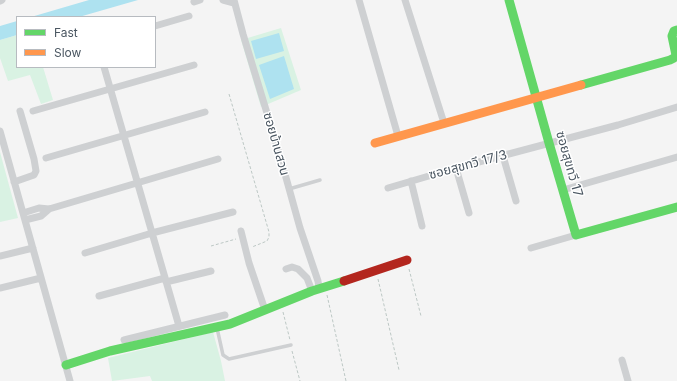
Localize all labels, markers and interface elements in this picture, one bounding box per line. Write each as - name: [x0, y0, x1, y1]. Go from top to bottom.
- legend: [16, 16, 156, 68]
- text: Fast: [54, 25, 78, 40]
- text: Slow: [54, 45, 81, 60]
- street label: ซอยบ้านสวน: [260, 110, 292, 178]
- street label: ซอยสุขทวี 17: [552, 129, 586, 199]
- street label: ซอยสุขทวี 17/3: [427, 147, 509, 183]

